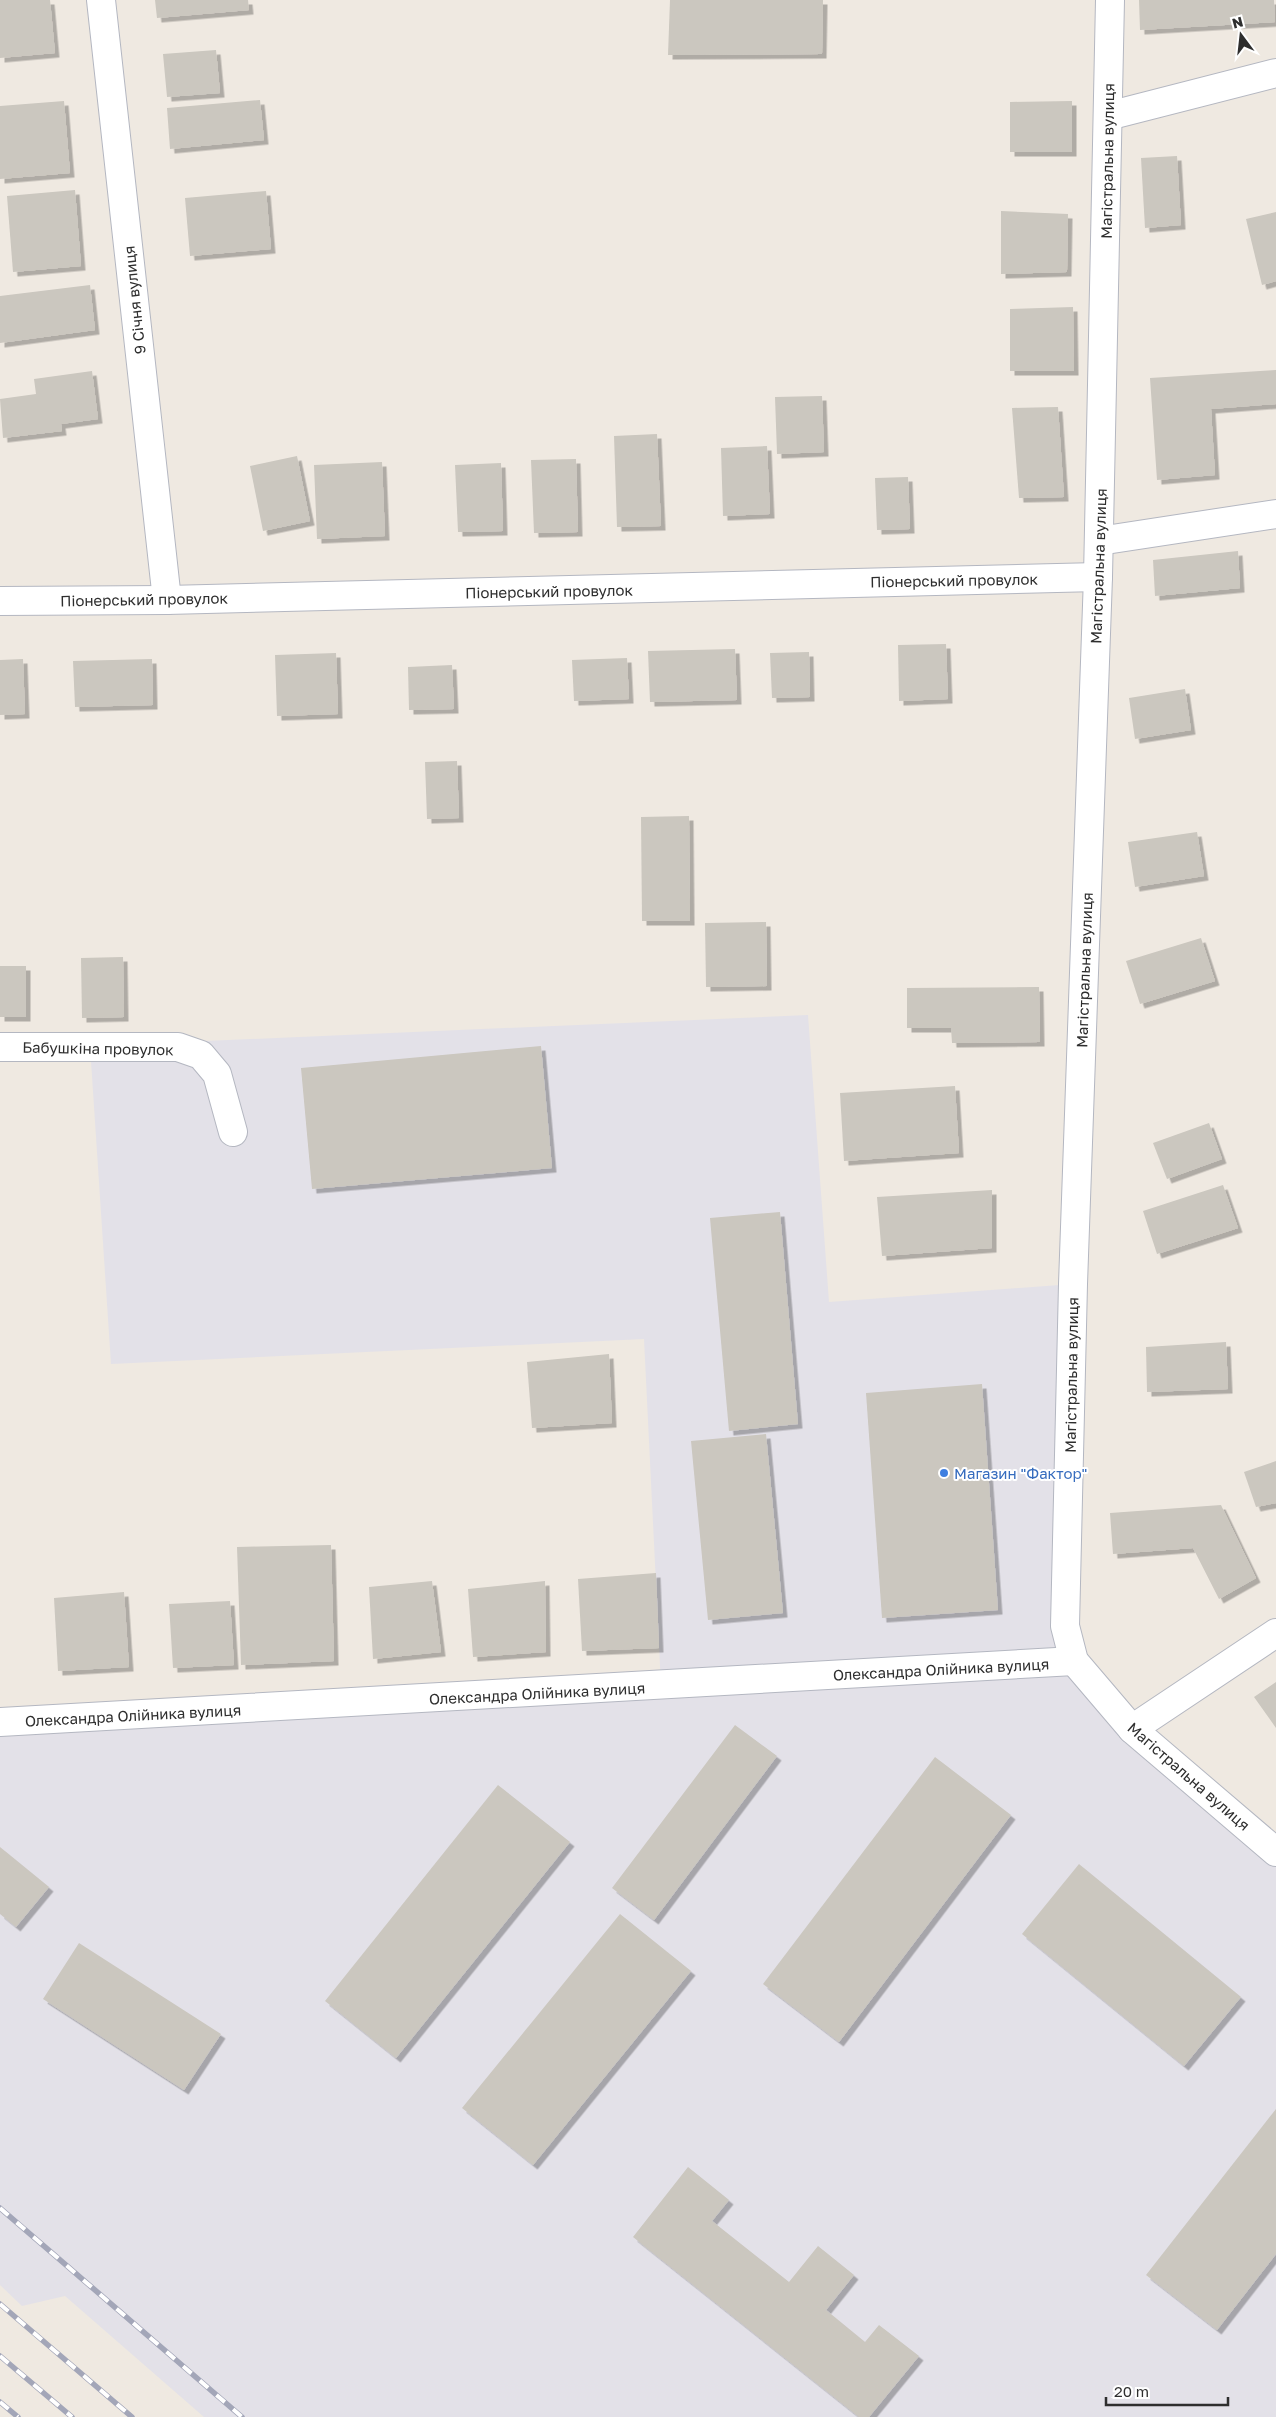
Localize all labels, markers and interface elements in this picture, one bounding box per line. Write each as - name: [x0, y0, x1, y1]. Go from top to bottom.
- north arrow: [1216, 10, 1266, 60]
- text: N: [1230, 12, 1245, 32]
- street label: Магістральна вулиця: [1097, 83, 1117, 239]
- street label: 9 Січня вулиця: [119, 245, 149, 355]
- street label: Магістральна вулиця: [1086, 488, 1110, 644]
- street label: Піонерський провулок: [870, 570, 1038, 590]
- street label: Піонерський провулок: [465, 581, 633, 601]
- street label: Піонерський провулок: [60, 589, 228, 609]
- street label: Магістральна вулиця: [1072, 892, 1096, 1048]
- street label: Бабушкіна провулок: [22, 1038, 174, 1058]
- street label: Магістральна вулиця: [1061, 1297, 1081, 1453]
- place label: Магазин "Фактор": [954, 1464, 1087, 1482]
- marker: Магазин "Фактор": [938, 1467, 950, 1479]
- street label: Олександра Олійника вулиця: [832, 1654, 1050, 1684]
- street label: Олександра Олійника вулиця: [428, 1678, 646, 1708]
- street label: Олександра Олійника вулиця: [24, 1700, 242, 1730]
- street label: Магістральна вулиця: [1124, 1718, 1254, 1834]
- scale bar: [1106, 2374, 1228, 2406]
- text: 20 m: [1114, 2382, 1149, 2400]

